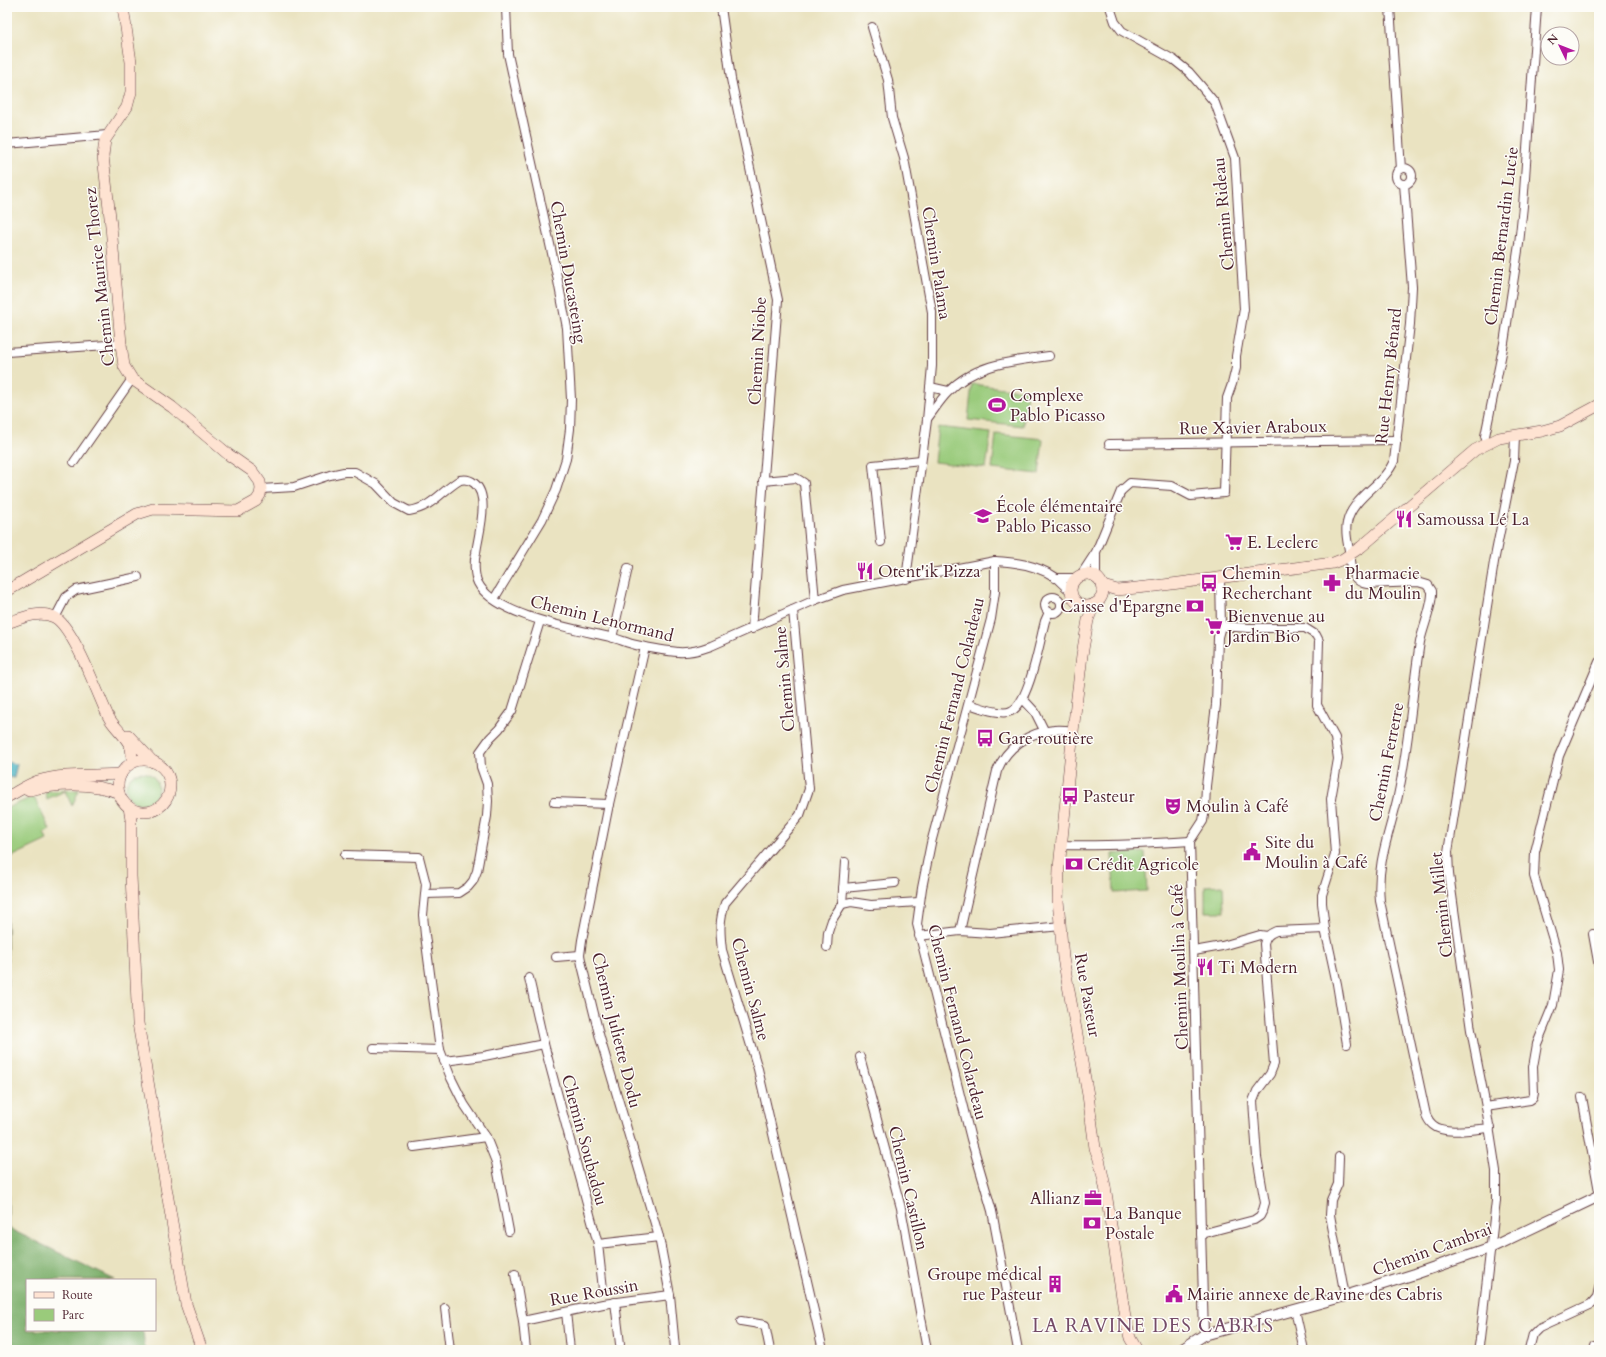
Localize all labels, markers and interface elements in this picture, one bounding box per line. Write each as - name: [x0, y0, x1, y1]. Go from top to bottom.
- north arrow: [1540, 26, 1580, 66]
- text: N: [1544, 31, 1562, 48]
- street label: Chemin Bernardin Lucie: [1479, 145, 1524, 327]
- street label: Chemin Rideau: [1207, 156, 1240, 271]
- street label: Chemin Maurice Thorez: [79, 186, 120, 367]
- street label: Chemin Ducasteing: [545, 199, 592, 346]
- street label: Chemin Palama: [916, 205, 957, 322]
- street label: Chemin Niobe: [743, 296, 772, 406]
- street label: Rue Henry Bénard: [1370, 307, 1407, 445]
- place label: Complexe Pablo Picasso: [1010, 384, 1105, 427]
- sports icon: Complexe Pablo Picasso: [987, 395, 1007, 415]
- street label: Rue Xavier Araboux: [1179, 415, 1328, 440]
- place label: École élémentaire Pablo Picasso: [996, 495, 1123, 538]
- school or university icon: École élémentaire Pablo Picasso: [973, 506, 993, 526]
- place label: Samoussa Lé La: [1417, 508, 1530, 531]
- restaurant icon: Samoussa Lé La: [1394, 509, 1414, 529]
- place label: E. Leclerc: [1247, 531, 1318, 554]
- supermarket icon: E. Leclerc: [1224, 532, 1244, 552]
- place label: Otent'ik Pizza: [878, 560, 981, 583]
- restaurant icon: Otent'ik Pizza: [855, 561, 875, 581]
- place label: Chemin Recherchant: [1222, 562, 1313, 605]
- place label: Pharmacie du Moulin: [1345, 562, 1422, 605]
- bus stop icon: Chemin Recherchant: [1199, 573, 1219, 593]
- pharmacy icon: Pharmacie du Moulin: [1322, 573, 1342, 593]
- street label: Chemin Lenormand: [528, 590, 676, 647]
- street label: Chemin Fernand Colardeau: [919, 595, 990, 795]
- place label: Caisse d'Épargne: [1060, 595, 1182, 618]
- bank icon: Caisse d'Épargne: [1185, 596, 1205, 616]
- place label: Bienvenue au Jardin Bio: [1224, 605, 1325, 648]
- supermarket icon: Bienvenue au Jardin Bio: [1204, 616, 1224, 636]
- street label: Chemin Salme: [768, 625, 801, 733]
- street label: Chemin Ferrerre: [1364, 700, 1409, 824]
- place label: Gare routière: [998, 727, 1094, 750]
- bus stop icon: Gare routière: [975, 728, 995, 748]
- place label: Pasteur: [1083, 785, 1136, 808]
- bus stop icon: Pasteur: [1060, 786, 1080, 806]
- place label: Moulin à Café: [1186, 795, 1289, 818]
- theatre icon: Moulin à Café: [1163, 796, 1183, 816]
- place label: Site du Moulin à Café: [1265, 831, 1368, 874]
- public building icon: Site du Moulin à Café: [1242, 842, 1262, 862]
- street label: Chemin Millet: [1424, 850, 1458, 959]
- place label: Crédit Agricole: [1087, 853, 1199, 876]
- bank icon: Crédit Agricole: [1064, 854, 1084, 874]
- street label: Chemin Moulin à Café: [1165, 883, 1194, 1051]
- street label: Chemin Fernand Colardeau: [922, 922, 993, 1122]
- street label: Chemin Salme: [726, 935, 775, 1043]
- street label: Chemin Juliette Dodu: [586, 950, 647, 1110]
- street label: Rue Pasteur: [1069, 951, 1106, 1040]
- place label: Ti Modern: [1218, 956, 1298, 979]
- restaurant icon: Ti Modern: [1195, 957, 1215, 977]
- street label: Chemin Soubadou: [556, 1072, 613, 1208]
- street label: Chemin Castillon: [883, 1124, 934, 1253]
- place label: Allianz: [1030, 1187, 1080, 1210]
- office icon: Allianz: [1083, 1188, 1103, 1208]
- place label: La Banque Postale: [1105, 1202, 1182, 1245]
- bank icon: La Banque Postale: [1082, 1213, 1102, 1233]
- street label: Chemin Cambrai: [1369, 1217, 1495, 1282]
- place label: Groupe médical rue Pasteur: [927, 1263, 1043, 1306]
- street label: Rue Roussin: [548, 1273, 640, 1312]
- building icon: Groupe médical rue Pasteur: [1045, 1274, 1065, 1294]
- legend: [26, 1279, 156, 1331]
- place label: Mairie annexe de Ravine des Cabris: [1187, 1283, 1443, 1306]
- public building icon: Mairie annexe de Ravine des Cabris: [1164, 1284, 1184, 1304]
- text: Route: [62, 1287, 93, 1303]
- text: Parc: [62, 1307, 85, 1323]
- district label: LA RAVINE DES CABRIS: [1032, 1313, 1274, 1339]

